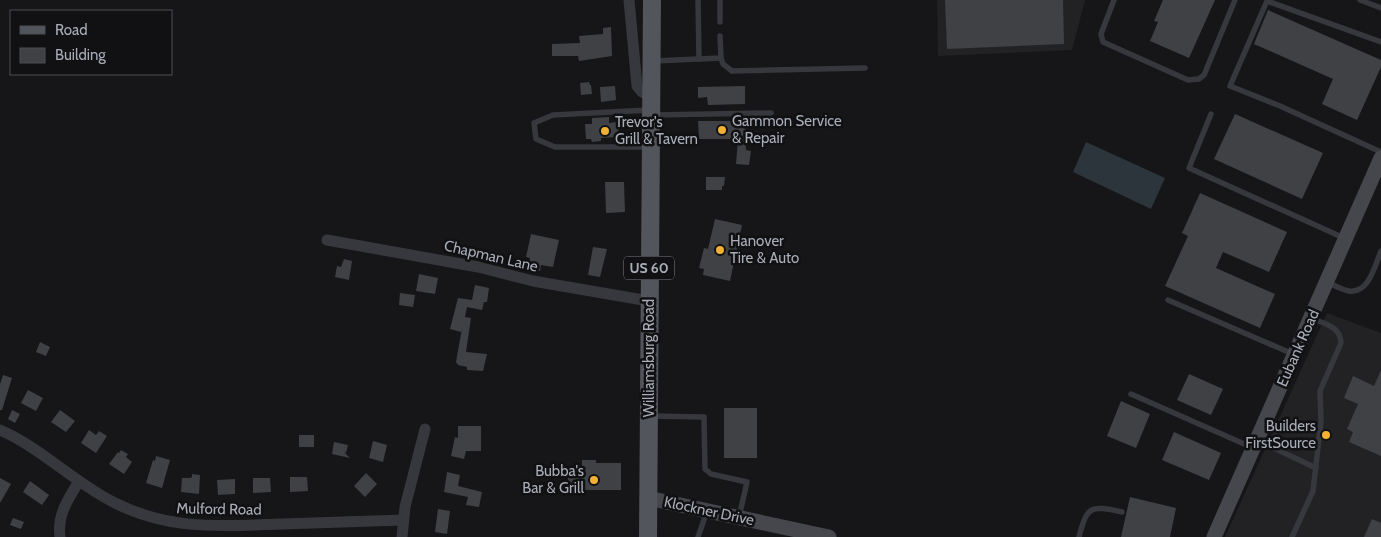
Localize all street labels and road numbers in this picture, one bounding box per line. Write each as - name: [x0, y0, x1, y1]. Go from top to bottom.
- street label: Chapman Lane: [442, 236, 540, 276]
- road number: US 60: [624, 256, 674, 280]
- street label: Williamsburg Road: [640, 299, 658, 417]
- street label: Eubank Road: [1273, 307, 1323, 389]
- street label: Klockner Drive: [662, 493, 756, 529]
- street label: Mulford Road: [176, 499, 262, 519]

